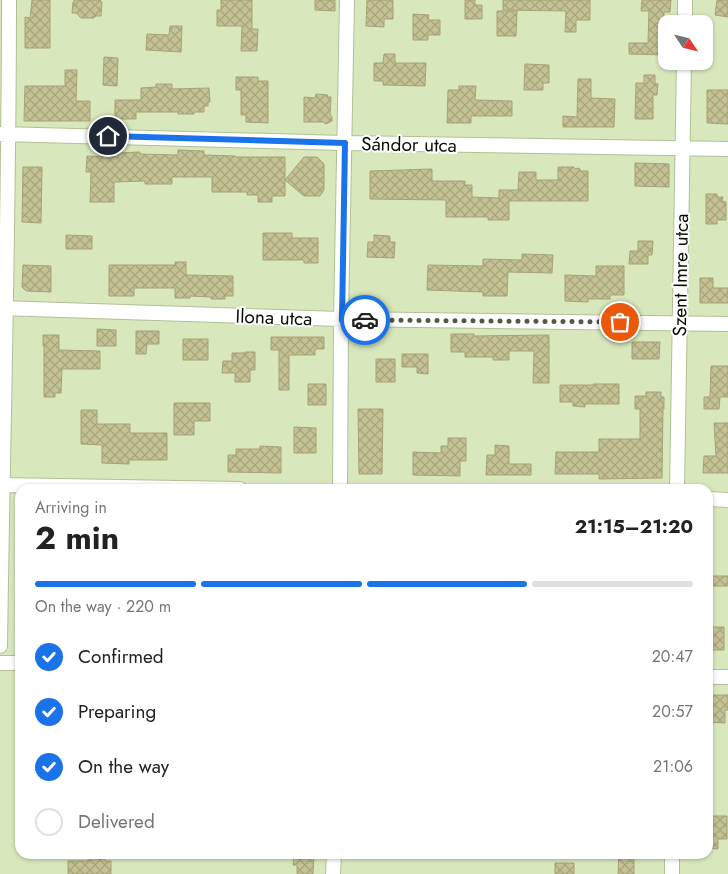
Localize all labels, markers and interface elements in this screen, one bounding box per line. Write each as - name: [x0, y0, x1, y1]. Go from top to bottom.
- north arrow: [658, 15, 712, 70]
- map controls: [658, 15, 713, 70]
- pin: [87, 115, 129, 157]
- icon: home: [94, 122, 122, 150]
- street label: Sándor utca: [361, 130, 457, 159]
- street label: Szent Imre utca: [666, 213, 695, 337]
- courier: [340, 295, 390, 345]
- pin: [599, 301, 641, 343]
- street label: Ilona utca: [235, 303, 313, 332]
- icon: car: [351, 306, 379, 334]
- icon: bag: [606, 308, 634, 336]
- text: Arriving in: [35, 496, 107, 519]
- text: 21:15–21:20: [575, 513, 693, 540]
- text: 2 min: [35, 515, 119, 561]
- text: On the way · 220 m: [35, 595, 171, 618]
- icon: check: [35, 643, 63, 671]
- text: Confirmed: [78, 643, 164, 670]
- text: 20:47: [652, 645, 693, 668]
- icon: check: [35, 698, 63, 726]
- text: Preparing: [78, 698, 156, 725]
- text: 20:57: [652, 700, 693, 723]
- icon: check: [35, 753, 63, 781]
- text: On the way: [78, 753, 169, 780]
- text: 21:06: [653, 755, 693, 778]
- text: Delivered: [78, 808, 155, 835]

